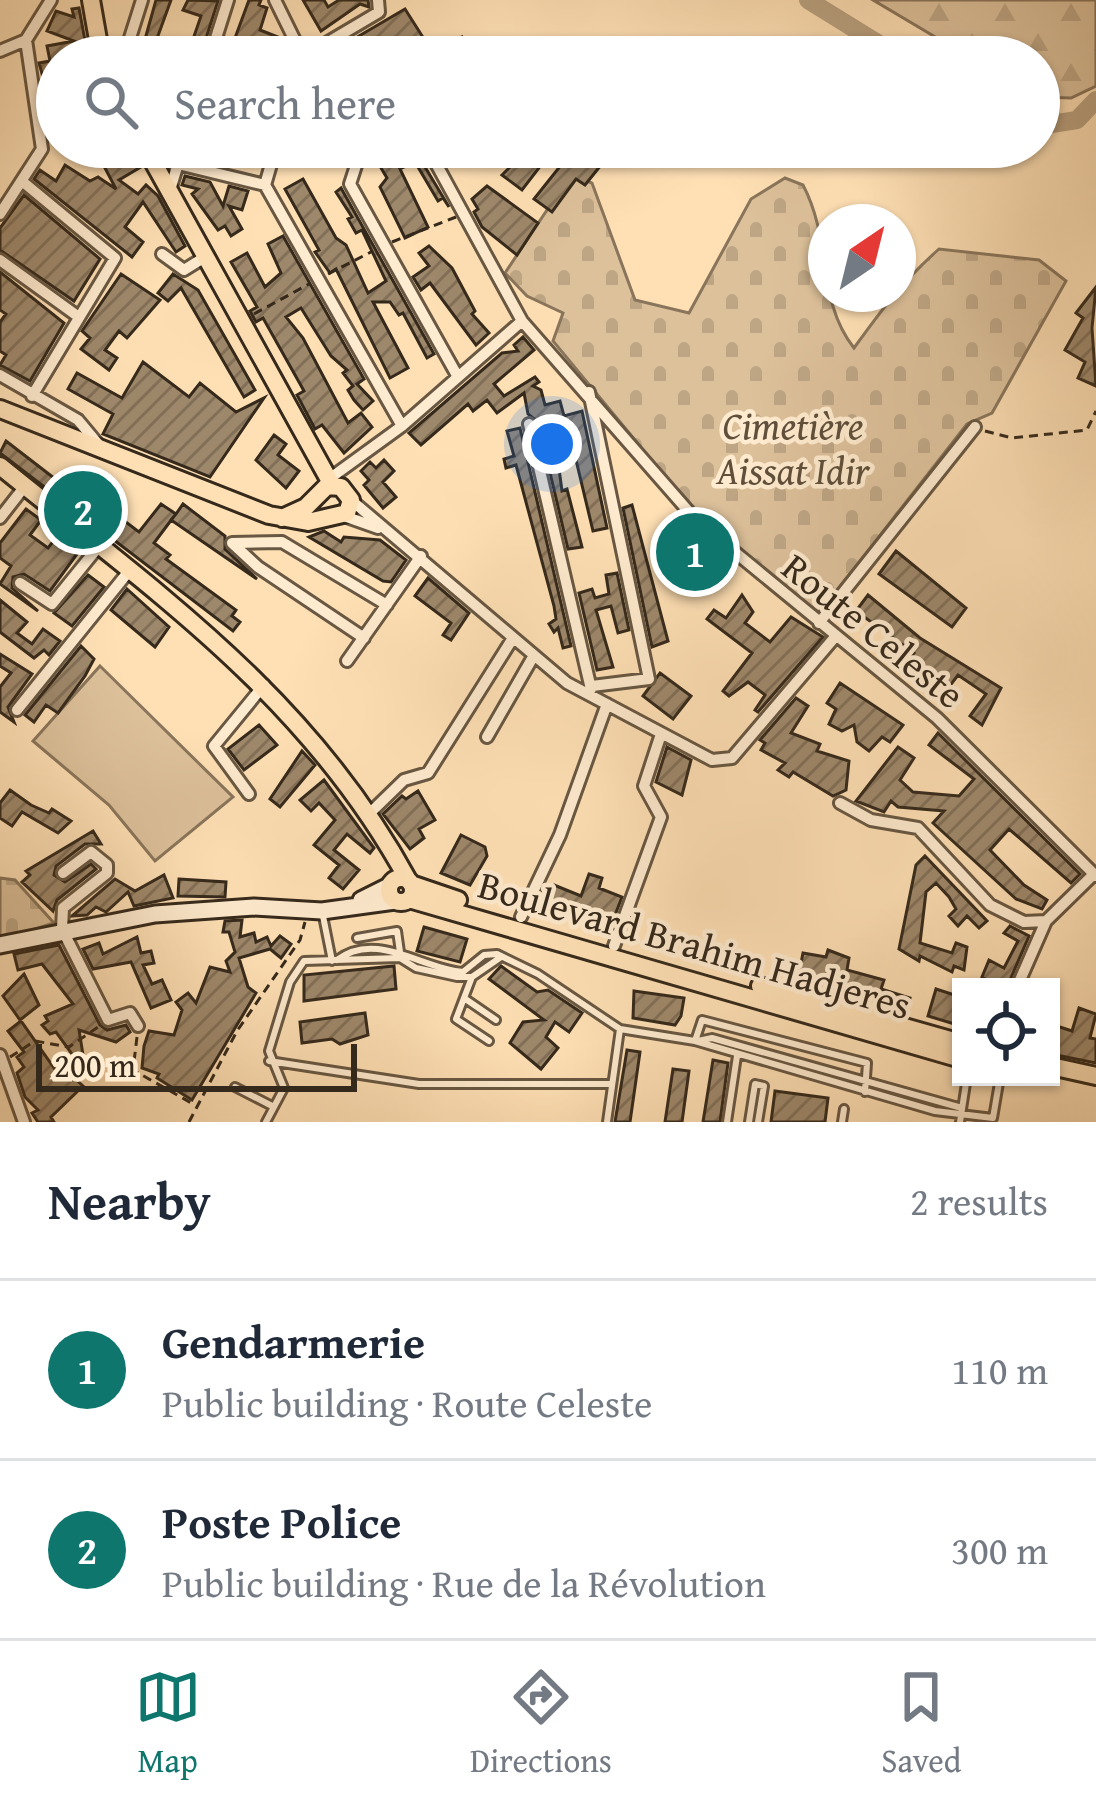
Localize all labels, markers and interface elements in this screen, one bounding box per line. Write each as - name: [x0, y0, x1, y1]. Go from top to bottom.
- search box: [36, 36, 1060, 168]
- icon: search: [78, 69, 144, 135]
- text: Search here: [174, 70, 396, 135]
- north arrow: [808, 204, 916, 312]
- park label: Cimetière Aissat Idir: [716, 396, 871, 498]
- your location: [522, 414, 582, 474]
- pin: 2: [44, 465, 122, 555]
- pin: 1: [656, 507, 734, 597]
- street label: Route Celeste: [770, 538, 978, 722]
- street label: Boulevard Brahim Hadjeres: [472, 855, 918, 1033]
- map controls: [952, 978, 1060, 1086]
- button: locate: [952, 978, 1060, 1086]
- scale bar: [36, 1038, 357, 1091]
- text: 200 m: [54, 1041, 136, 1089]
- text: Nearby: [48, 1163, 211, 1238]
- text: 2 results: [910, 1172, 1048, 1229]
- text: Gendarmerie: [162, 1309, 425, 1374]
- text: 1: [77, 1341, 97, 1398]
- text: 110 m: [951, 1341, 1048, 1398]
- text: Public building · Route Celeste: [162, 1374, 652, 1431]
- text: Poste Police: [162, 1489, 401, 1554]
- text: 2: [77, 1521, 97, 1578]
- text: 300 m: [951, 1521, 1048, 1578]
- text: Public building · Rue de la Révolution: [162, 1554, 766, 1611]
- tab: Map: [135, 1664, 201, 1784]
- tab: Directions: [470, 1664, 612, 1784]
- tab: Saved: [881, 1664, 961, 1784]

